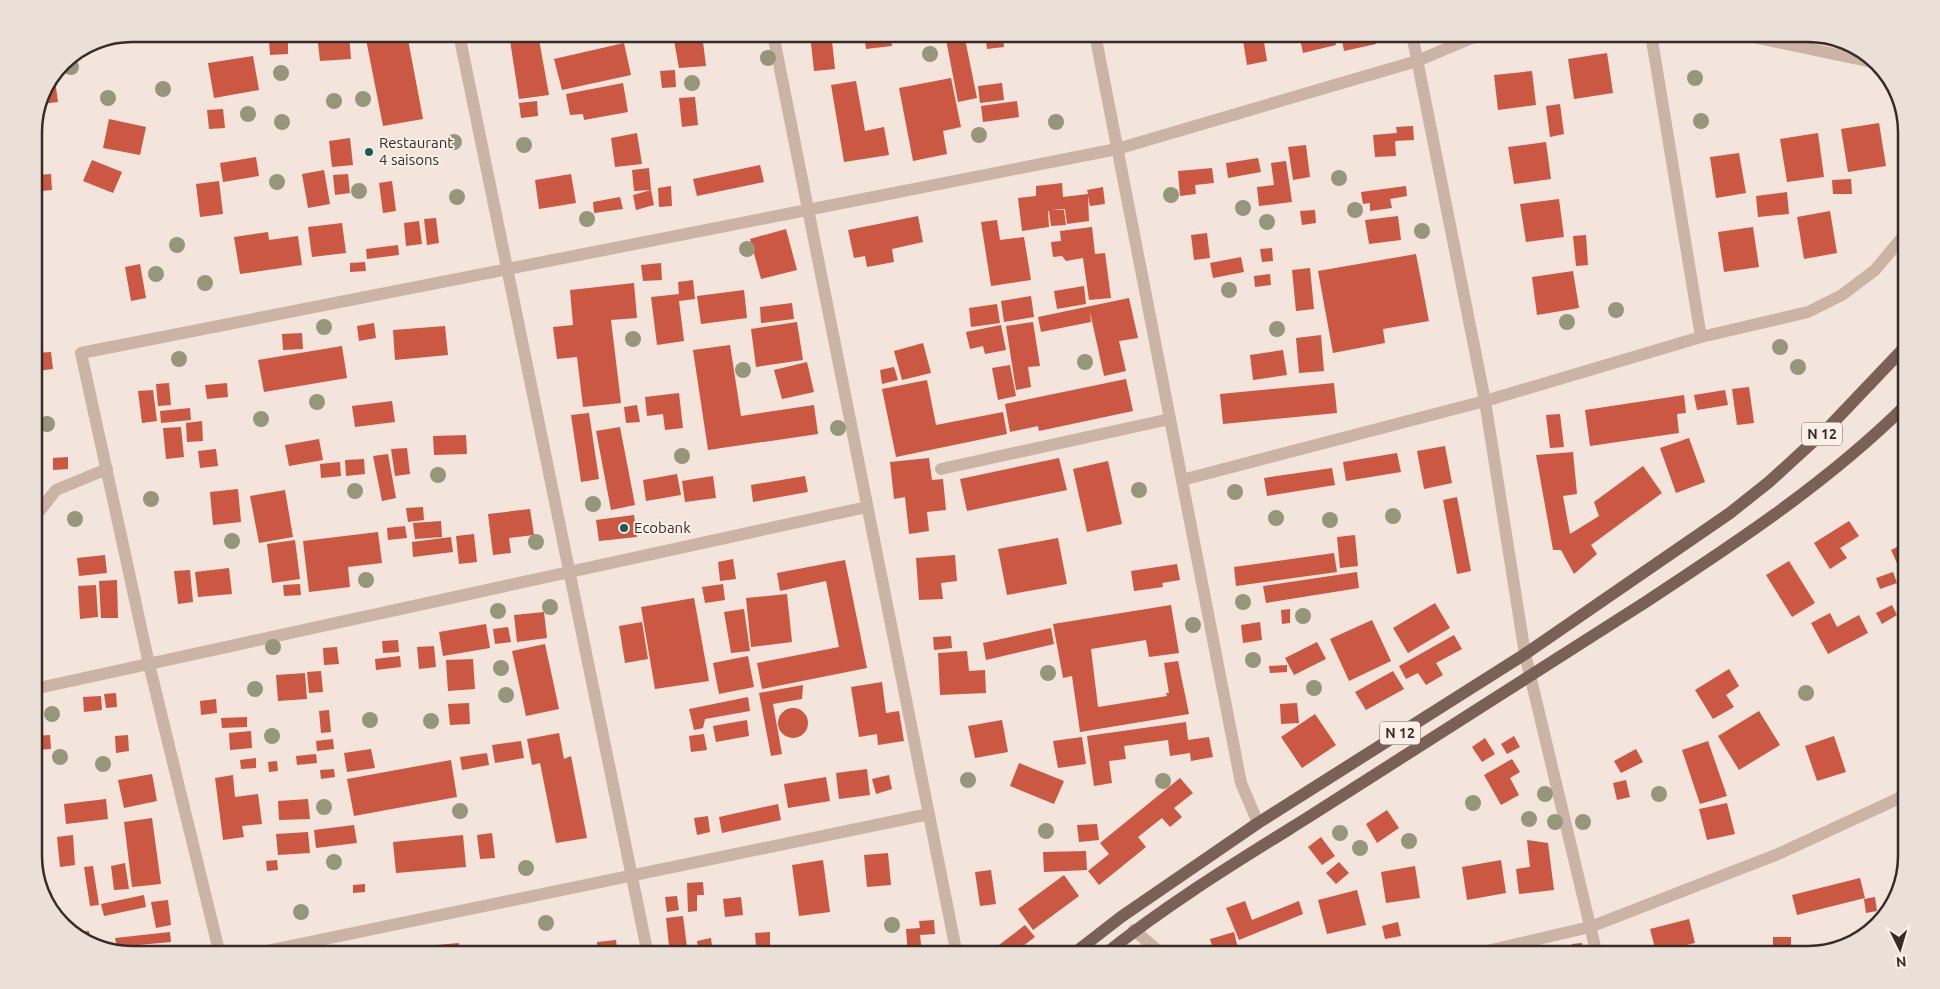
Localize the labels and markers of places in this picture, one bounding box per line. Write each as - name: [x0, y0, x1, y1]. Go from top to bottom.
- place label: Restaurant 4 saisons: [379, 134, 453, 168]
- marker: Restaurant 4 saisons: [363, 146, 375, 158]
- place label: Ecobank: [634, 519, 691, 536]
- marker: Ecobank: [618, 522, 630, 534]

